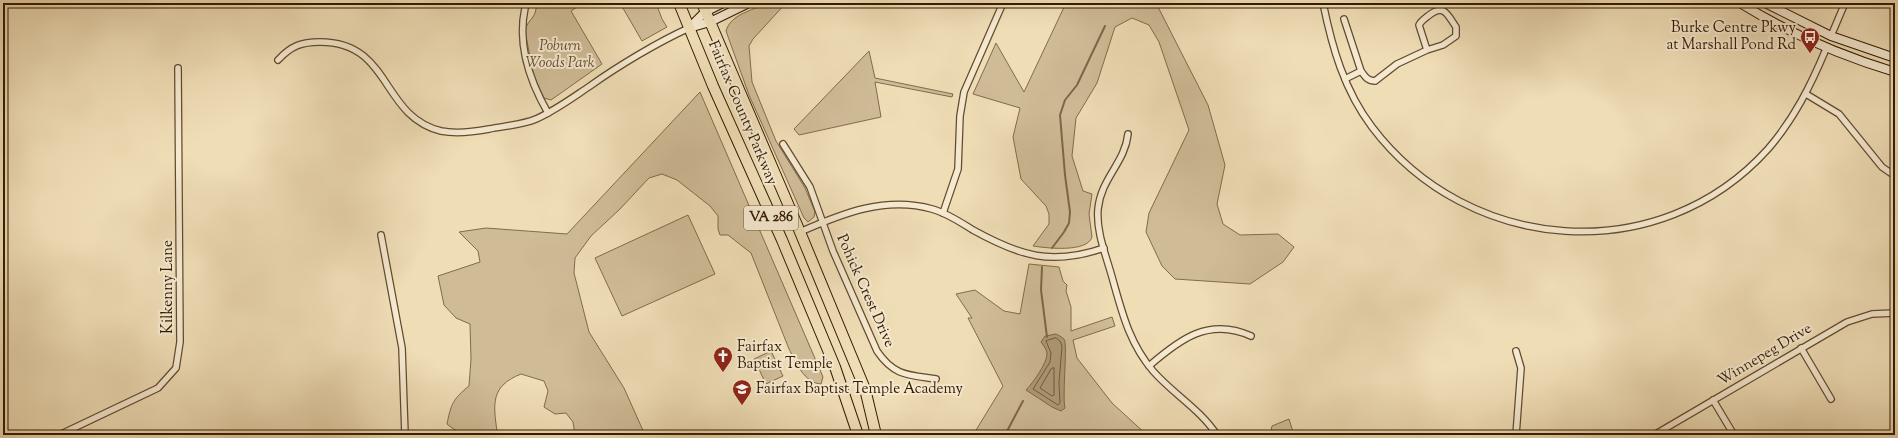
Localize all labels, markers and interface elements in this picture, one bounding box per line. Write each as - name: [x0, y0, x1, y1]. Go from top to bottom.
- place label: Burke Centre Pkwy at Marshall Pond Rd: [1666, 18, 1797, 56]
- bus stop icon: Burke Centre Pkwy at Marshall Pond Rd: [1799, 26, 1821, 54]
- park label: Poburn Woods Park: [526, 36, 595, 74]
- street label: Fairfax County Parkway: [702, 37, 782, 189]
- road number: VA 286: [744, 206, 798, 230]
- street label: Pohick Crest Drive: [831, 231, 899, 351]
- street label: Kilkenny Lane: [158, 240, 179, 334]
- street label: Winnepeg Drive: [1714, 319, 1816, 391]
- place label: Fairfax Baptist Temple: [737, 337, 833, 375]
- church icon: Fairfax Baptist Temple: [712, 345, 734, 373]
- school or university icon: Fairfax Baptist Temple Academy: [731, 378, 753, 406]
- place label: Fairfax Baptist Temple Academy: [756, 379, 964, 400]

